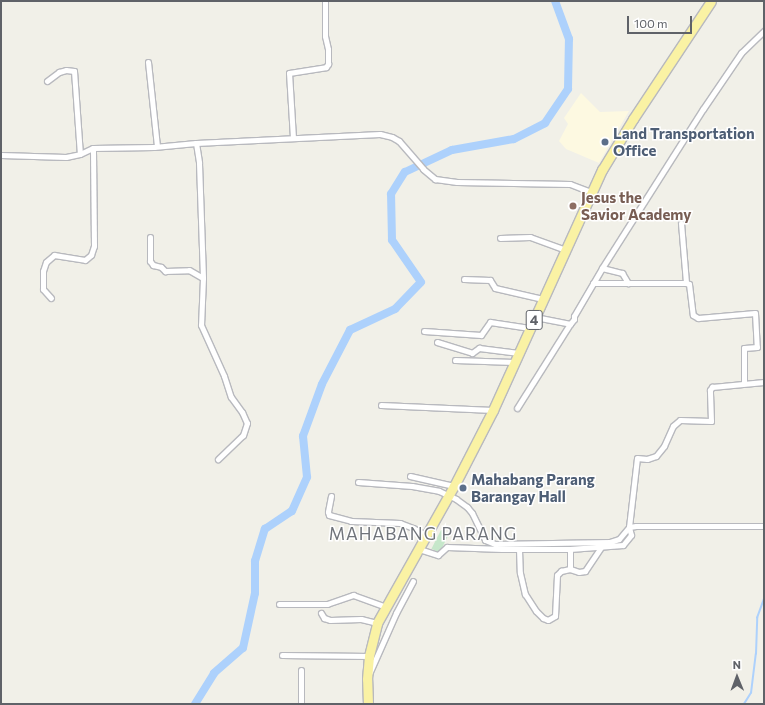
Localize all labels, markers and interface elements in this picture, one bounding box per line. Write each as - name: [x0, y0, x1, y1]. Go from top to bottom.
- scale bar: [629, 8, 694, 34]
- text: 100 m: [634, 16, 668, 30]
- place label: Land Transportation Office: [613, 124, 755, 159]
- marker: Land Transportation Office: [600, 137, 610, 147]
- place label: Jesus the Savior Academy: [581, 188, 691, 223]
- marker: Jesus the Savior Academy: [568, 201, 578, 211]
- road number: 4: [525, 308, 543, 332]
- place label: Mahabang Parang Barangay Hall: [471, 470, 595, 505]
- marker: Mahabang Parang Barangay Hall: [458, 483, 468, 493]
- district label: MAHABANG PARANG: [329, 524, 517, 544]
- north arrow: [717, 657, 757, 697]
- text: N: [733, 658, 741, 671]

